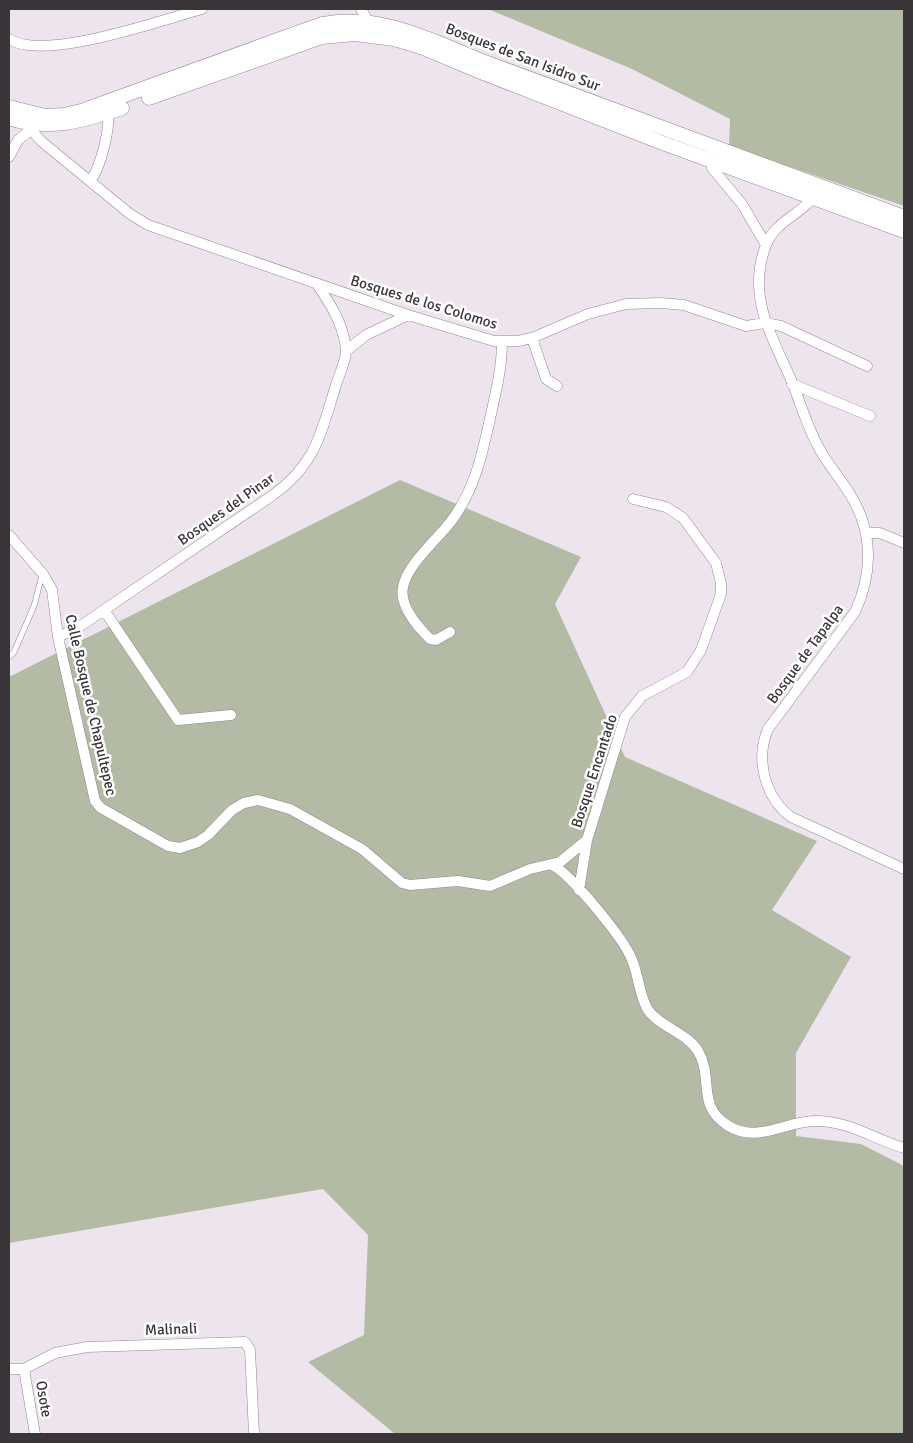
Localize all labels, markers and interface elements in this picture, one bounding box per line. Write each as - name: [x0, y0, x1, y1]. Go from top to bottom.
- street label: Bosques de San Isidro Sur: [443, 19, 603, 95]
- street label: Bosques de los Colomos: [348, 271, 500, 333]
- street label: Bosques del Pinar: [174, 469, 278, 549]
- street label: Bosque de Tapalpa: [763, 601, 847, 707]
- street label: Calle Bosque de Chapultepec: [61, 613, 121, 797]
- street label: Bosque Encantado: [567, 712, 621, 830]
- street label: Malinali: [145, 1319, 197, 1339]
- street label: Osote: [32, 1379, 56, 1419]

